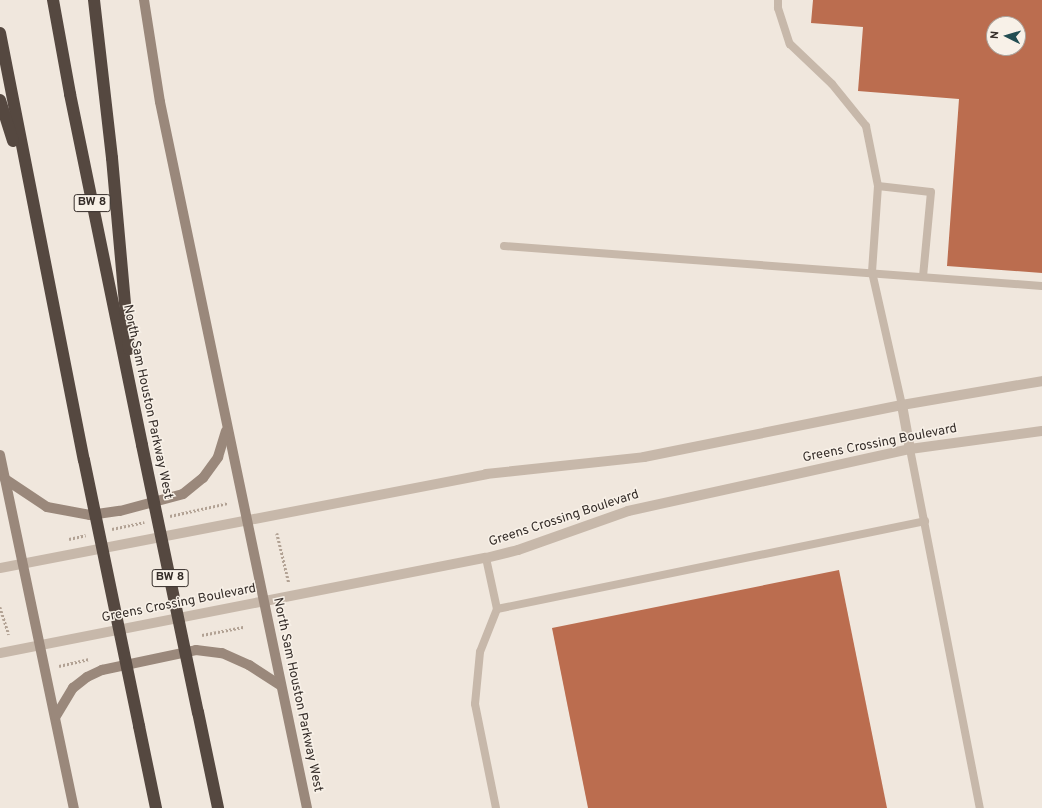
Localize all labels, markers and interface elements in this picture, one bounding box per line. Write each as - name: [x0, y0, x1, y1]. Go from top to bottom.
- north arrow: [986, 16, 1026, 56]
- text: N: [988, 30, 1002, 40]
- road number: BW 8: [73, 193, 111, 213]
- street label: North Sam Houston Parkway West: [119, 303, 175, 501]
- street label: Greens Crossing Boulevard: [801, 421, 959, 467]
- street label: Greens Crossing Boulevard: [487, 487, 641, 551]
- road number: BW 8: [151, 568, 189, 588]
- street label: Greens Crossing Boulevard: [100, 581, 258, 627]
- street label: North Sam Houston Parkway West: [269, 596, 325, 794]

